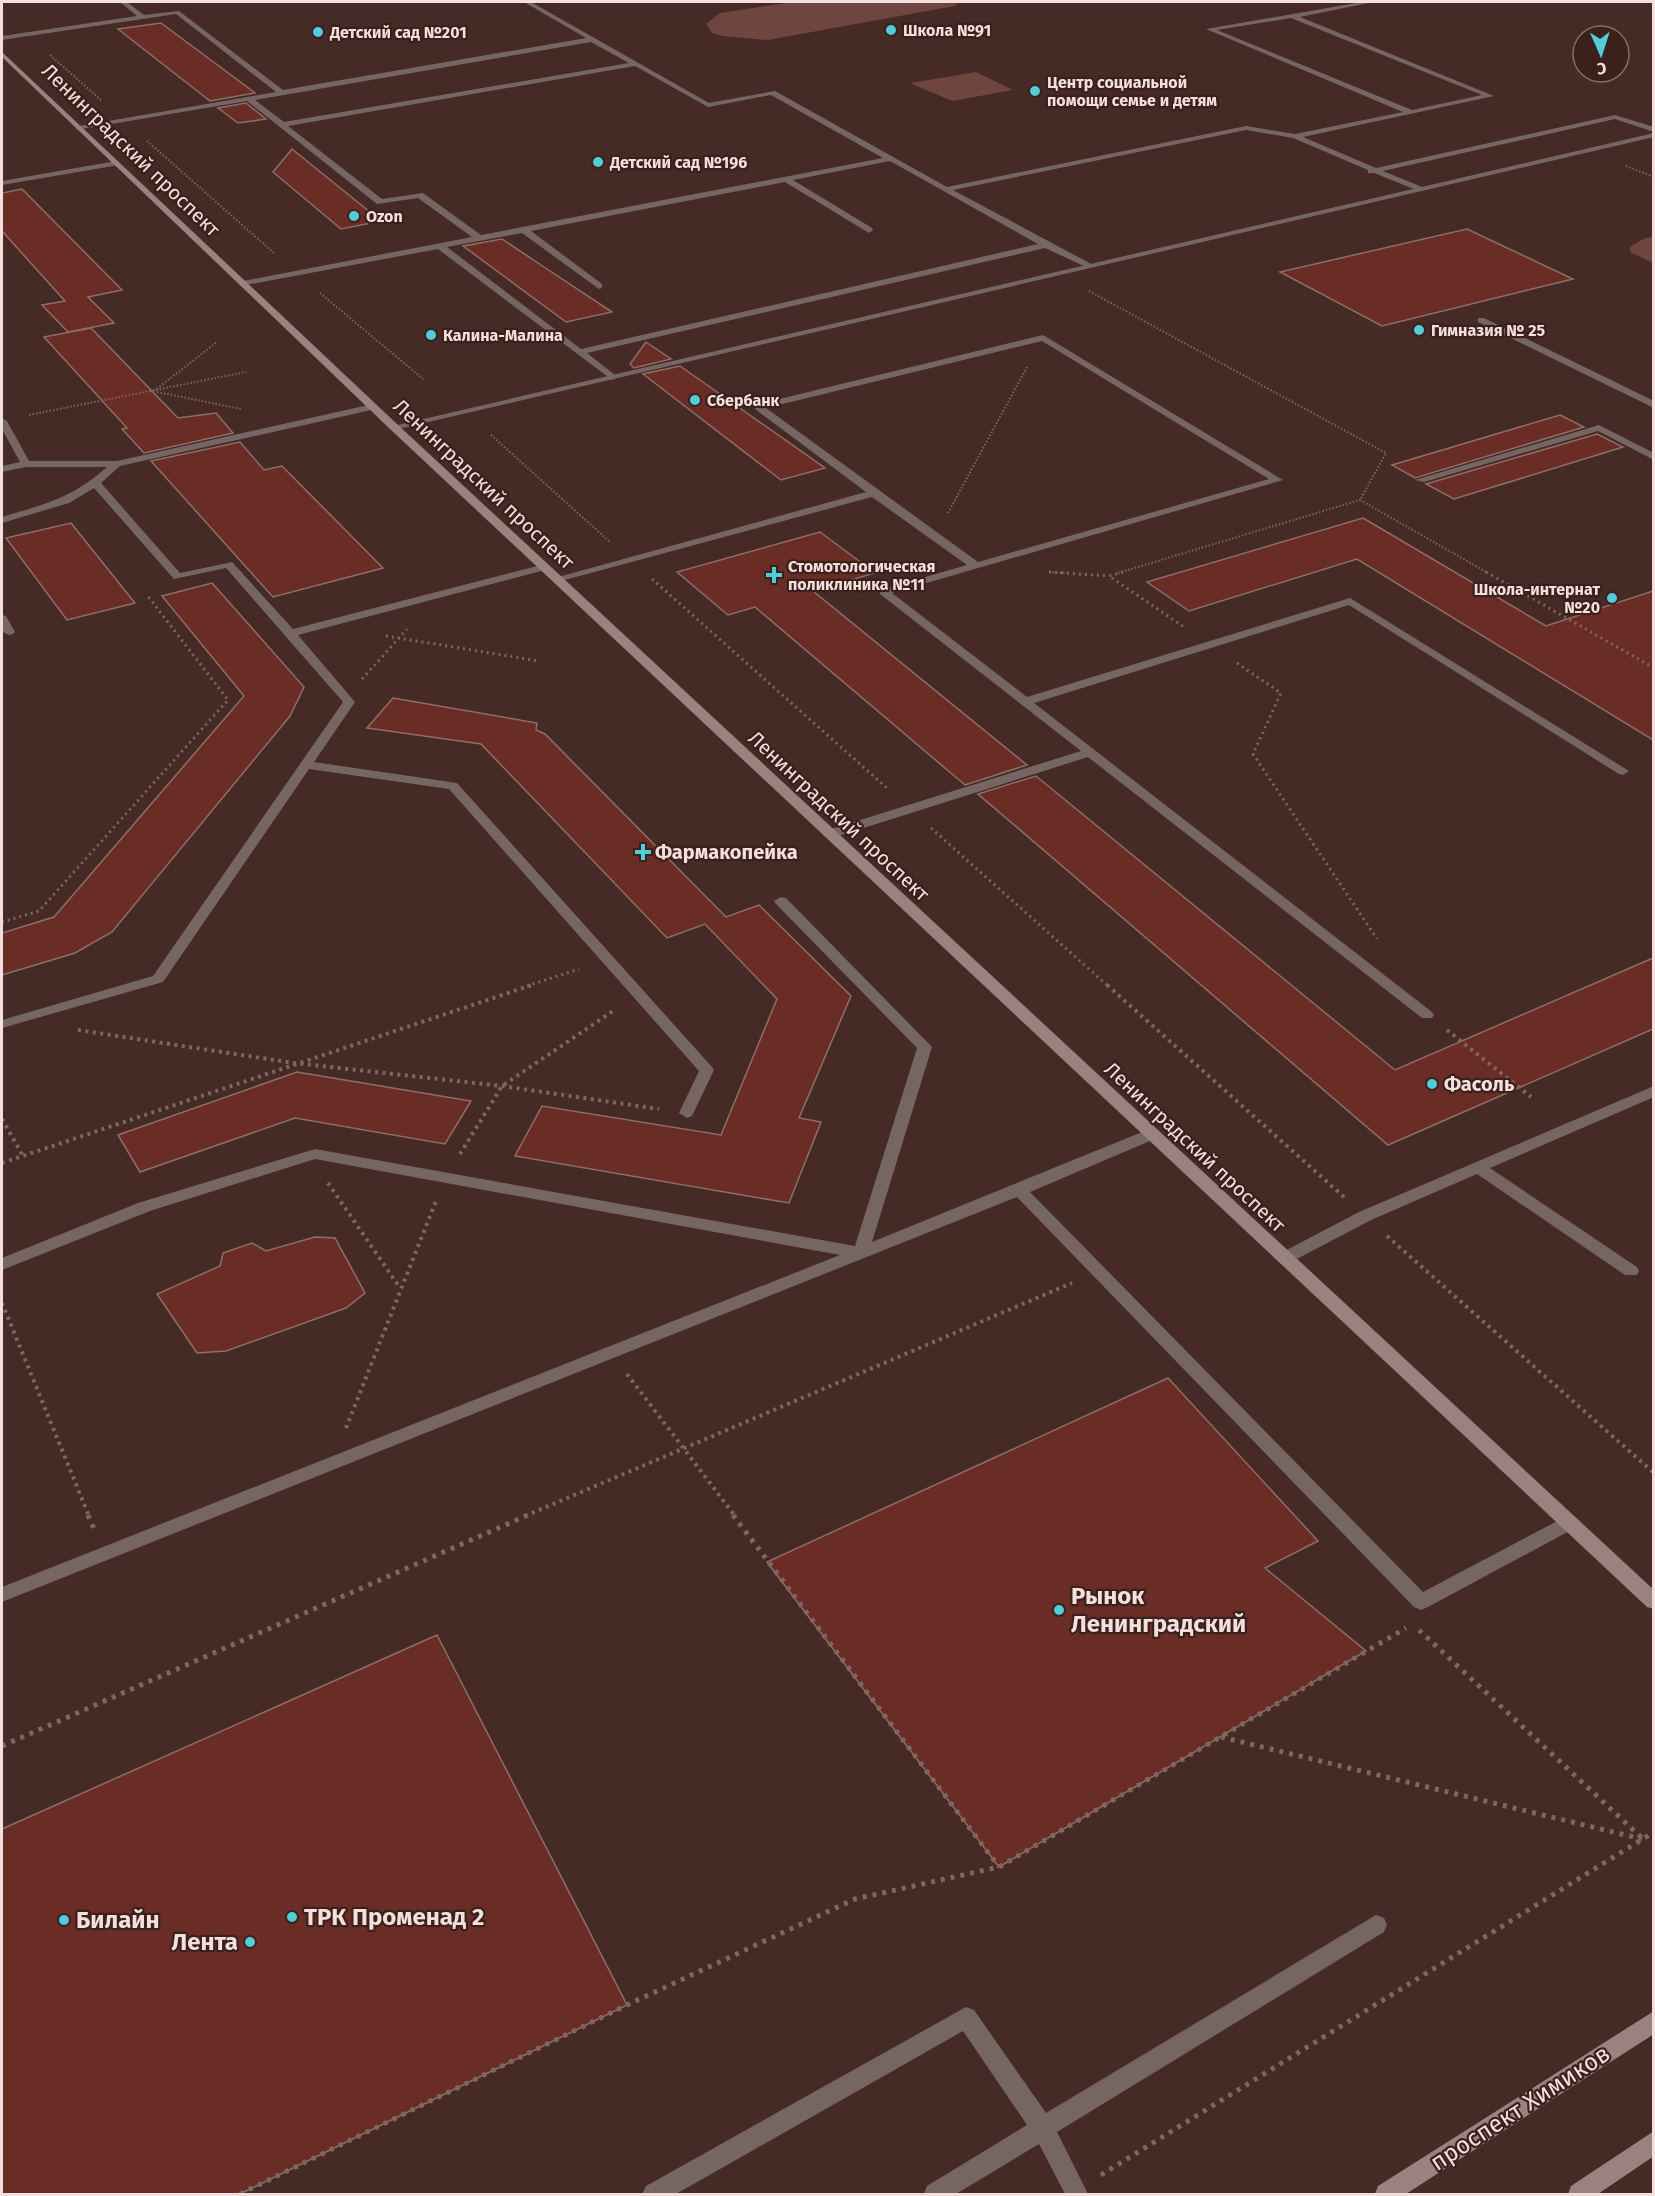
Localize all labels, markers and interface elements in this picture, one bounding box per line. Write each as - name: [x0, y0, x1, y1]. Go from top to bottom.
- place label: Школа №91: [903, 21, 991, 40]
- place label: Детский сад №201: [329, 23, 467, 42]
- marker: Школа №91: [884, 23, 898, 37]
- north arrow: [1571, 24, 1631, 84]
- marker: Детский сад №201: [311, 25, 325, 39]
- street label: Ленинградский проспект: [37, 59, 226, 242]
- text: С: [1596, 59, 1607, 78]
- place label: Центр социальной помощи семье и детям: [1047, 73, 1217, 110]
- marker: Центр социальной помощи семье и детям: [1028, 84, 1042, 98]
- place label: Детский сад №196: [609, 153, 747, 172]
- marker: Детский сад №196: [591, 155, 605, 169]
- place label: Ozon: [366, 207, 403, 226]
- marker: Ozon: [347, 209, 361, 223]
- place label: Гимназия № 25: [1431, 321, 1546, 340]
- marker: Гимназия № 25: [1412, 323, 1426, 337]
- place label: Калина-Малина: [443, 326, 563, 345]
- marker: Калина-Малина: [424, 328, 438, 342]
- place label: Сбербанк: [707, 391, 780, 410]
- marker: Сбербанк: [688, 393, 702, 407]
- street label: Ленинградский проспект: [389, 394, 580, 575]
- place label: Стомотологическая поликлиника №11: [788, 557, 935, 594]
- marker: Стомотологическая поликлиника №11: [765, 566, 783, 584]
- place label: Школа-интернат №20: [1474, 580, 1600, 617]
- marker: Школа-интернат №20: [1605, 591, 1619, 605]
- street label: Ленинградский проспект: [744, 726, 935, 907]
- place label: Фармакопейка: [655, 840, 798, 864]
- marker: Фармакопейка: [636, 845, 650, 859]
- street label: Ленинградский проспект: [1100, 1057, 1291, 1238]
- place label: Фасоль: [1444, 1072, 1515, 1096]
- marker: Фасоль: [1425, 1077, 1439, 1091]
- place label: Рынок Ленинградский: [1071, 1582, 1246, 1638]
- marker: Рынок Ленинградский: [1052, 1603, 1066, 1617]
- place label: ТРК Променад 2: [304, 1903, 484, 1931]
- place label: Билайн: [76, 1906, 160, 1934]
- marker: ТРК Променад 2: [285, 1910, 299, 1924]
- marker: Билайн: [57, 1913, 71, 1927]
- place label: Лента: [171, 1928, 238, 1956]
- marker: Лента: [243, 1935, 257, 1949]
- street label: проспект Химиков: [1425, 2039, 1615, 2177]

